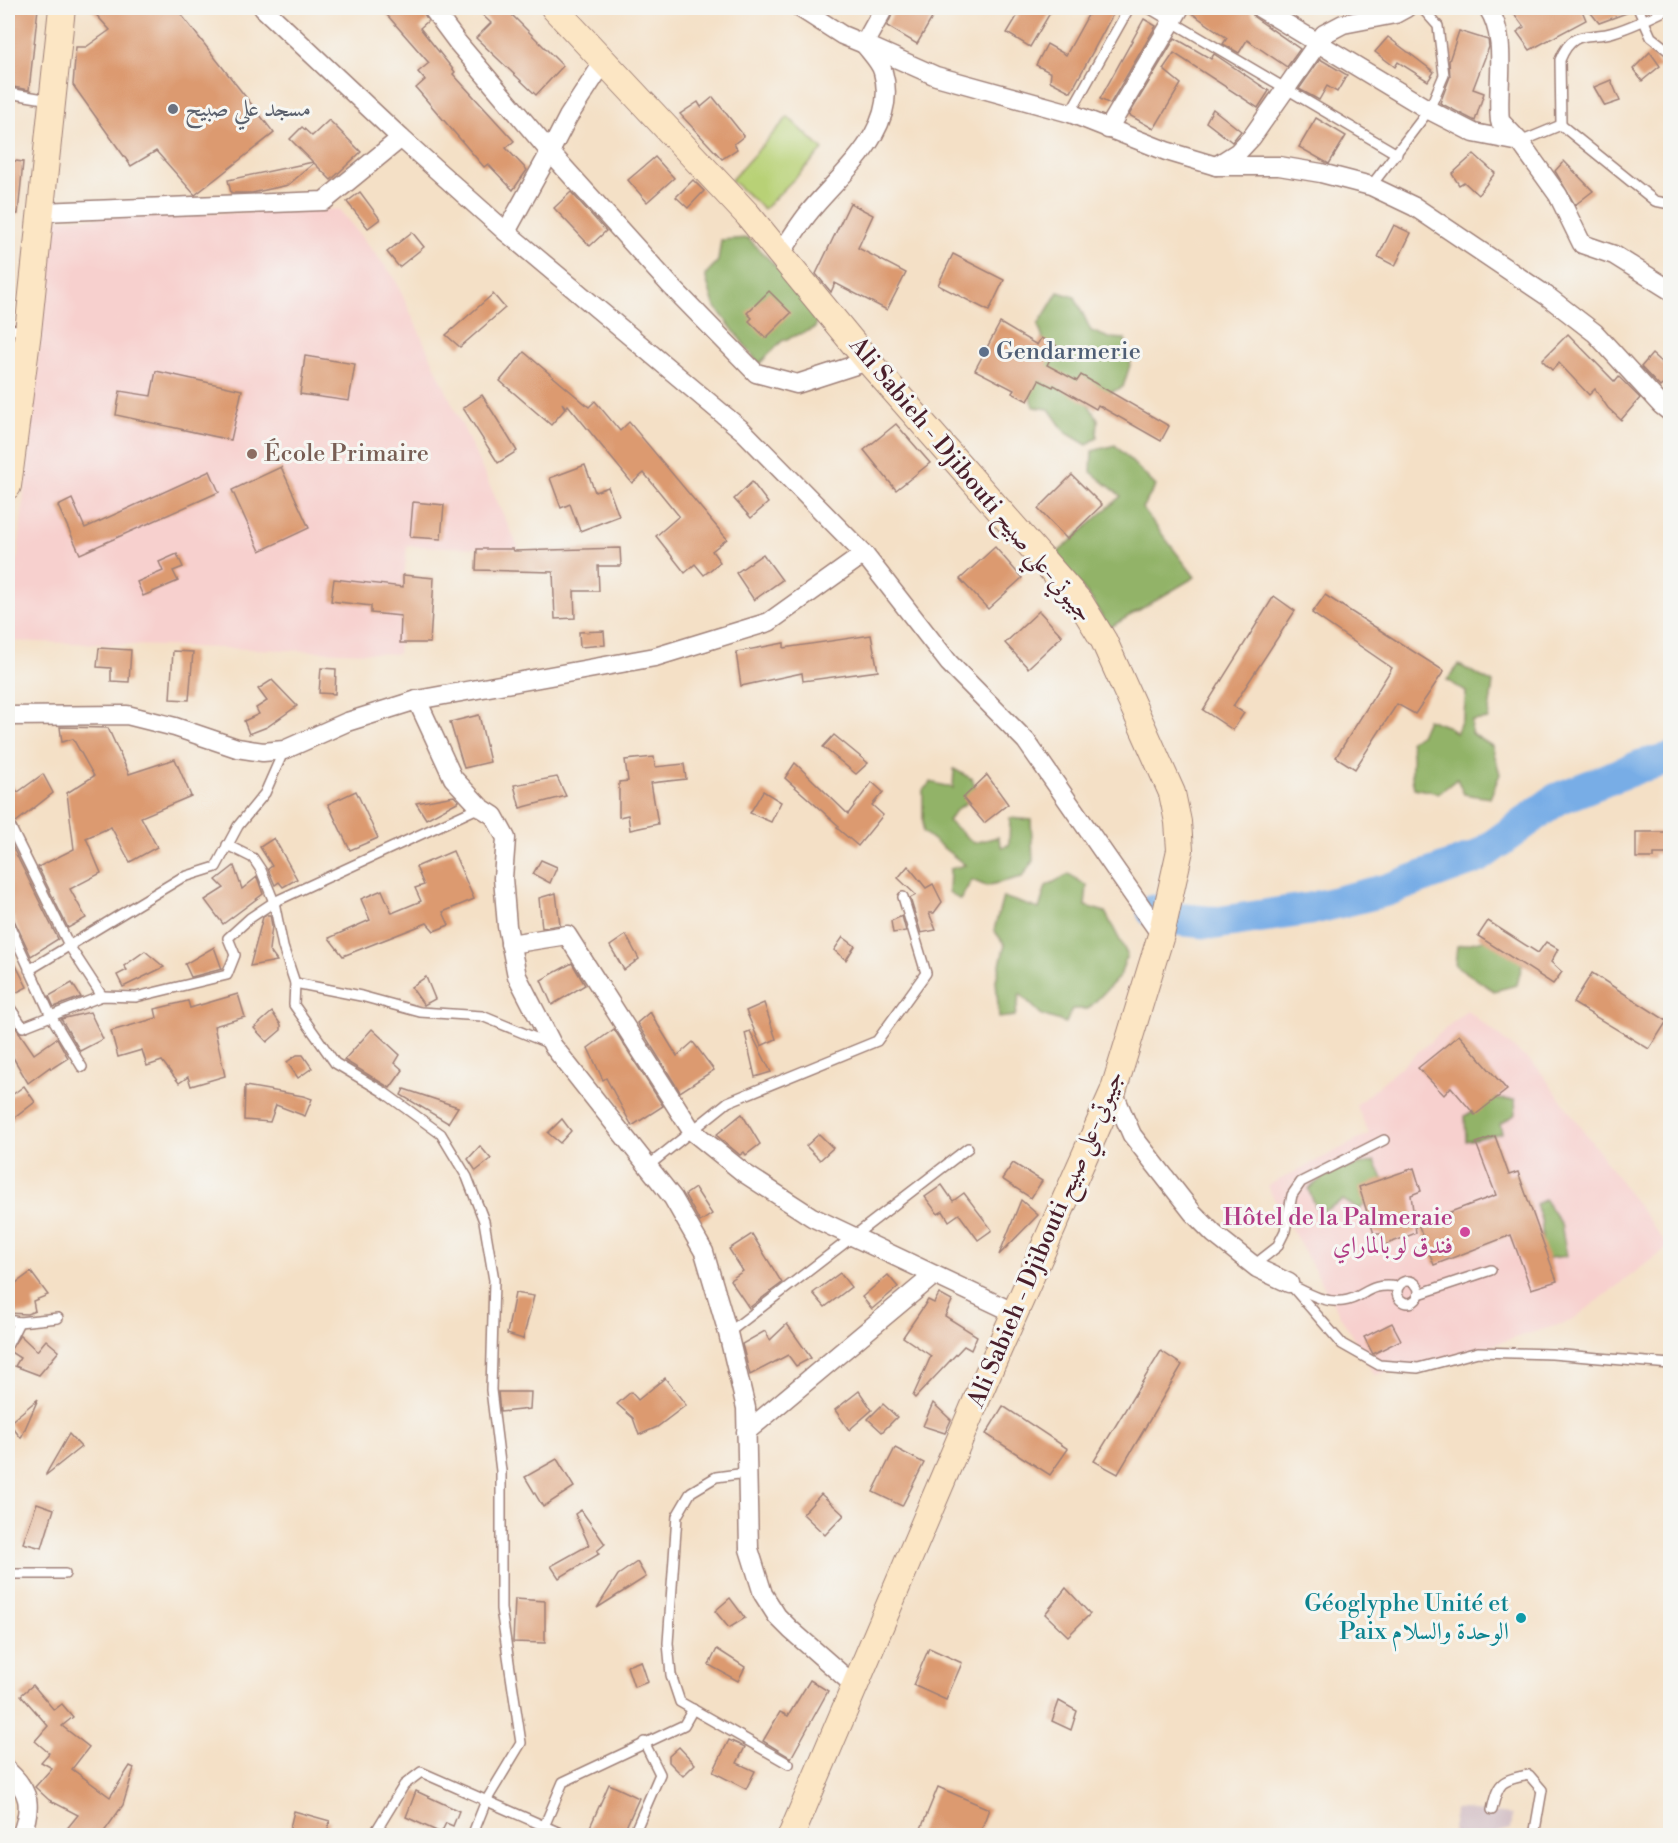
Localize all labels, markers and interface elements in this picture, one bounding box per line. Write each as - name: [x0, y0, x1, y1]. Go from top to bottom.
- place label: مسجد علي صبيح: [185, 94, 311, 131]
- marker: مسجد علي صبيح: [166, 102, 180, 116]
- street label: Ali Sabieh - Djibouti جيبوتي-علي صبيح: [837, 330, 1099, 633]
- place label: Gendarmerie: [996, 337, 1141, 367]
- marker: Gendarmerie: [977, 345, 991, 359]
- place label: École Primaire: [264, 438, 429, 469]
- marker: École Primaire: [245, 447, 259, 461]
- street label: Ali Sabieh - Djibouti جيبوتي-علي صبيح: [961, 1066, 1137, 1416]
- place label: Hôtel de la Palmeraie فندق لو بالماراي: [1223, 1203, 1453, 1264]
- marker: Hôtel de la Palmeraie فندق لو بالماراي: [1458, 1225, 1472, 1239]
- place label: Géoglyphe Unité et Paix الوحدة والسلام: [1304, 1589, 1509, 1652]
- marker: Géoglyphe Unité et Paix الوحدة والسلام: [1514, 1611, 1528, 1625]

